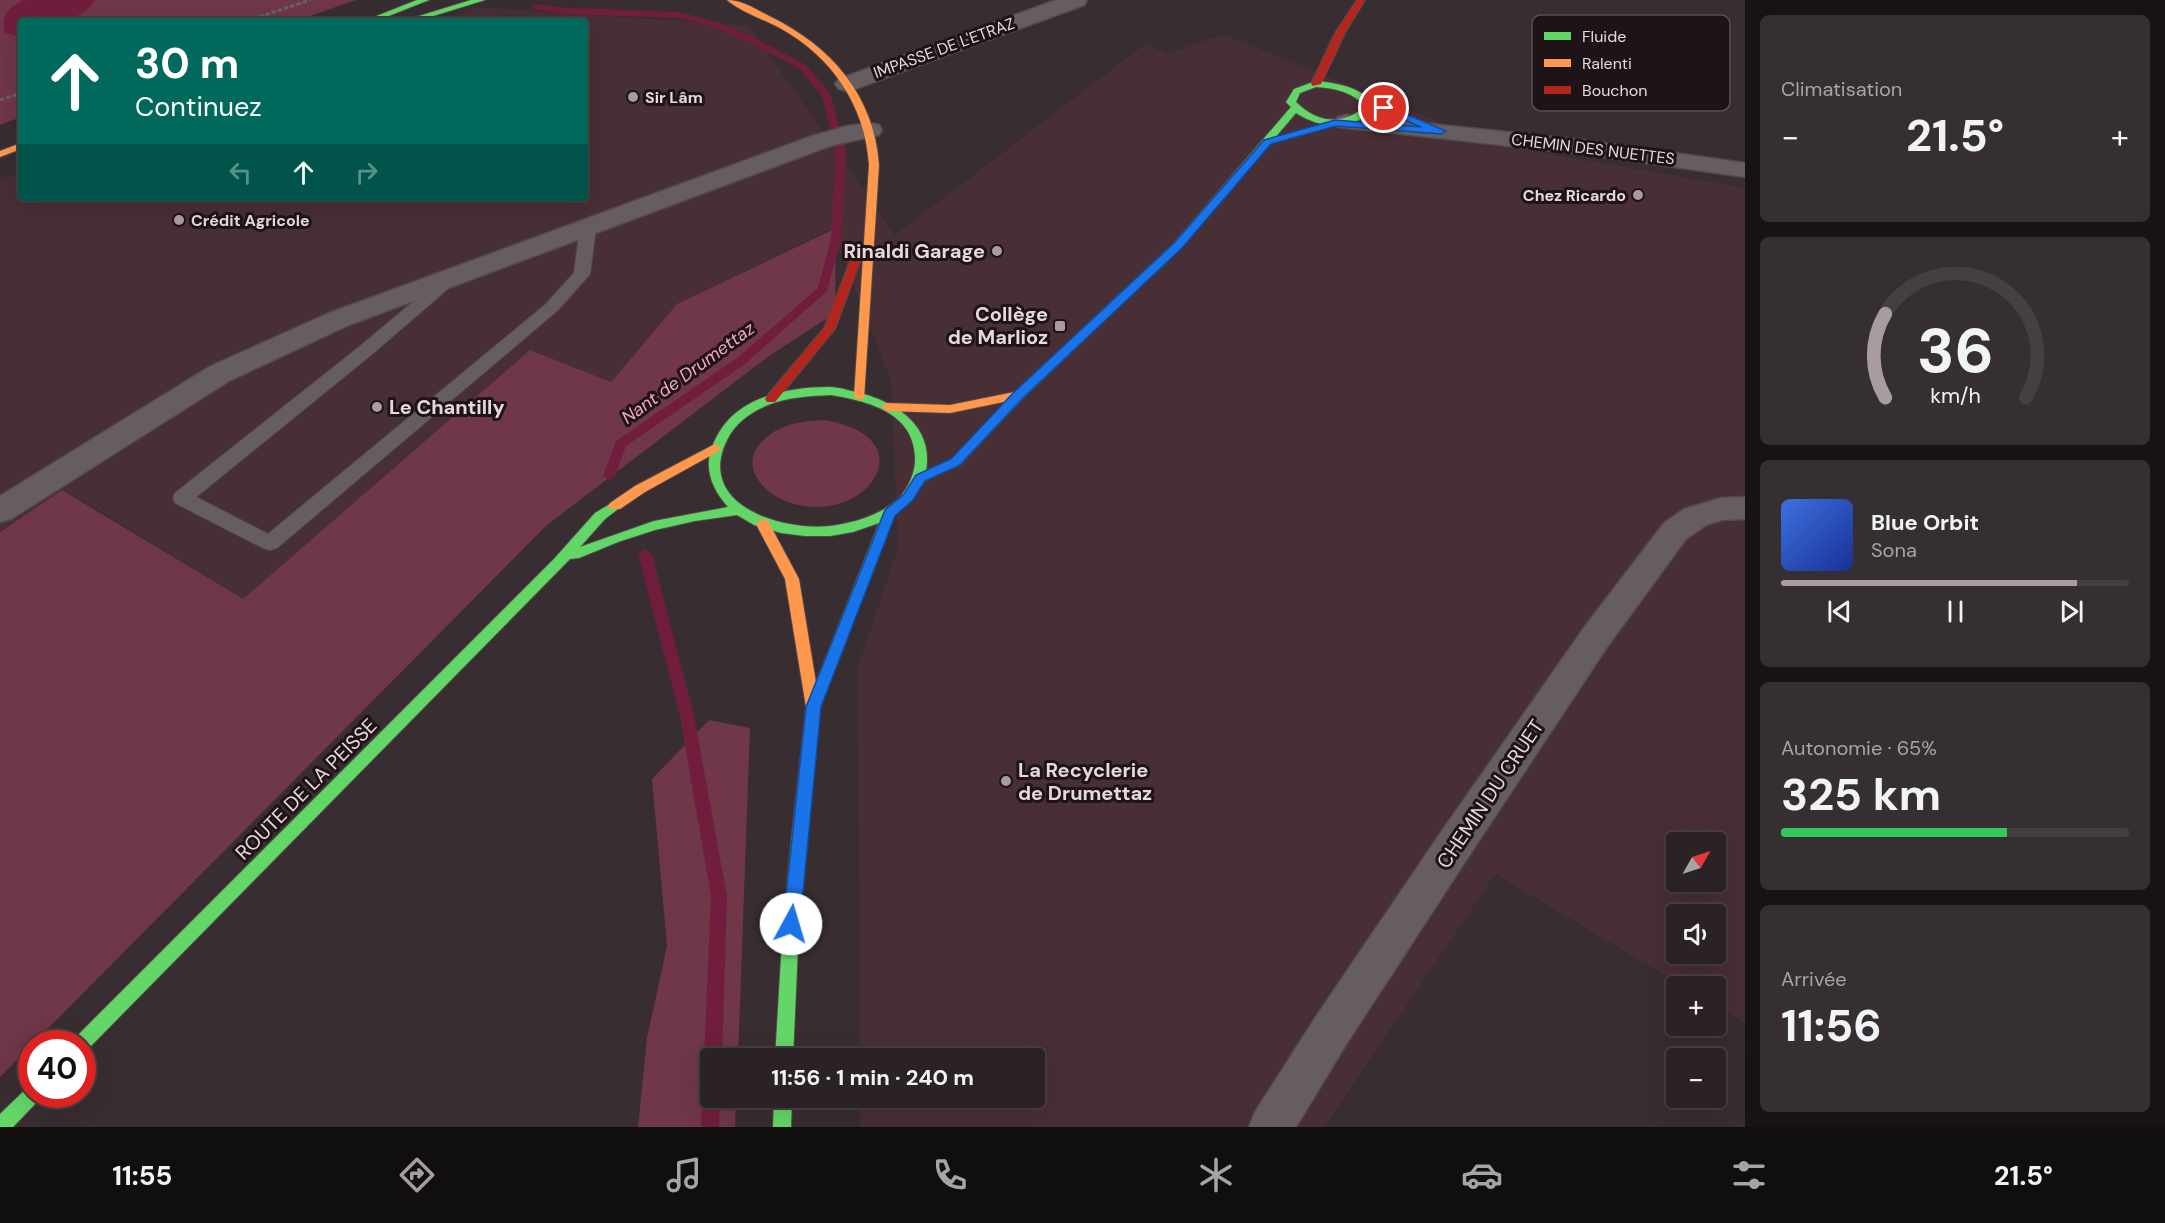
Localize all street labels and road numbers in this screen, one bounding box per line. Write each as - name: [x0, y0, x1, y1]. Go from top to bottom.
- street label: IMPASSE DE L'ETRAZ: [871, 13, 1017, 83]
- street label: CHEMIN DES NUETTES: [1510, 129, 1676, 169]
- street label: ROUTE DE LA PEISSE: [230, 713, 382, 865]
- street label: CHEMIN DU CRUET: [1431, 715, 1549, 873]

